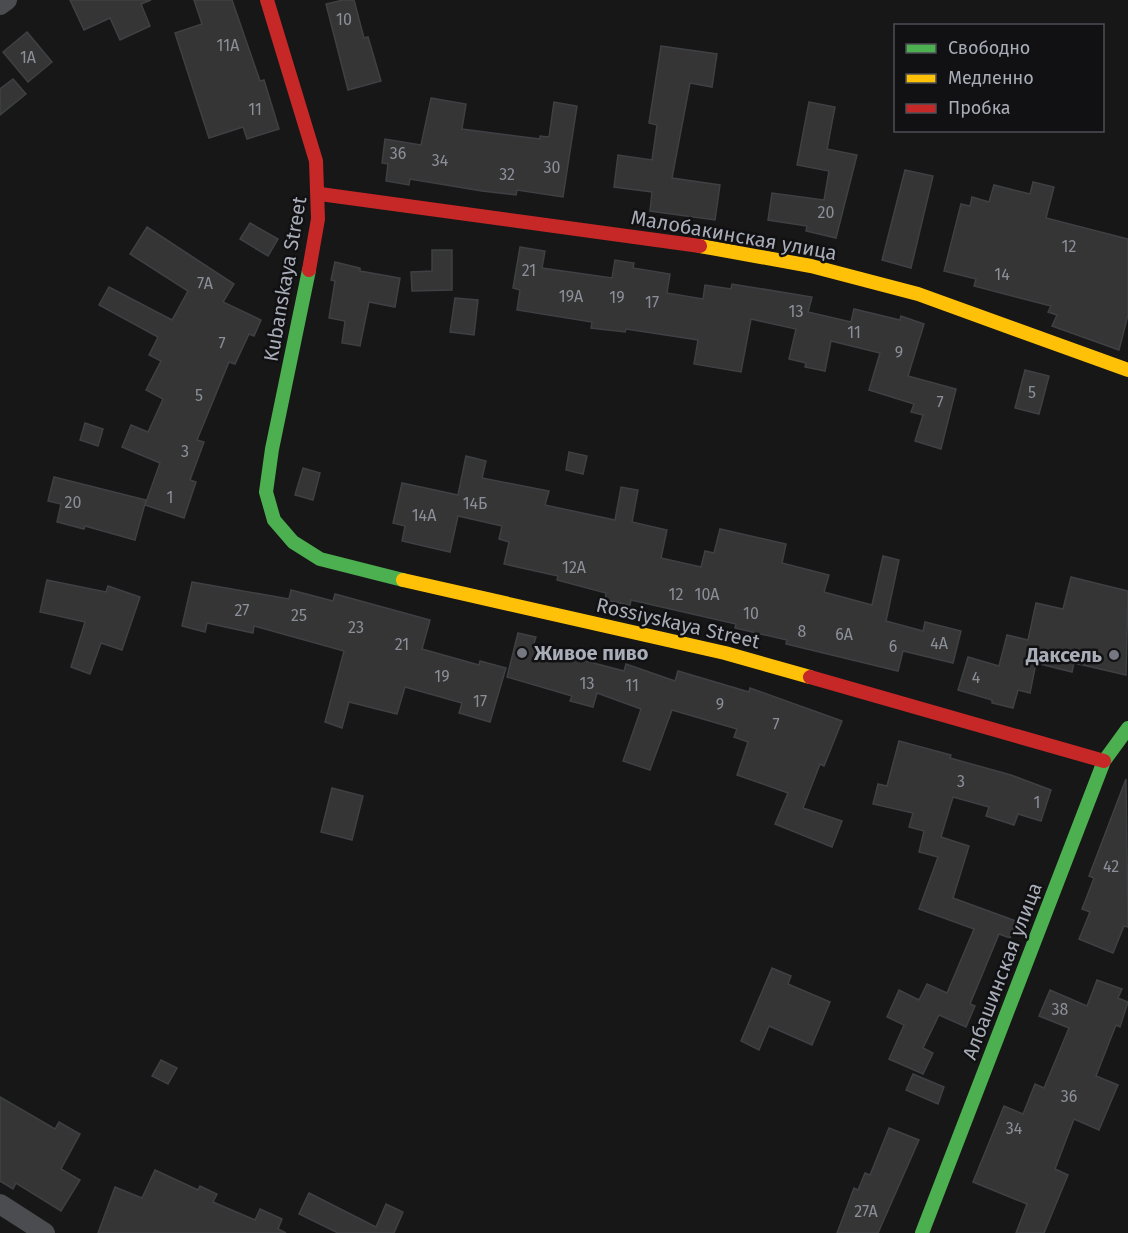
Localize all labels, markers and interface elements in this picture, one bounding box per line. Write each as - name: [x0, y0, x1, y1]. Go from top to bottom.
- house number: 10: [336, 10, 352, 29]
- legend: [894, 24, 1104, 132]
- house number: 11А: [217, 36, 240, 55]
- text: Свободно: [948, 37, 1030, 59]
- house number: 1А: [20, 48, 37, 67]
- text: Медленно: [948, 67, 1034, 89]
- text: Пробка: [948, 97, 1011, 119]
- house number: 11: [248, 100, 262, 119]
- house number: 36: [390, 144, 406, 163]
- house number: 34: [432, 151, 449, 170]
- house number: 30: [544, 158, 561, 177]
- house number: 32: [499, 165, 515, 184]
- street label: Kubanskaya Street: [259, 194, 311, 363]
- house number: 20: [818, 203, 834, 222]
- street label: Малобакинская улица: [629, 205, 839, 265]
- house number: 12: [1062, 237, 1076, 256]
- house number: 21: [522, 261, 536, 280]
- house number: 14: [994, 265, 1010, 284]
- house number: 7А: [197, 274, 214, 293]
- house number: 19А: [559, 287, 584, 306]
- house number: 19: [609, 288, 625, 307]
- house number: 17: [645, 293, 659, 312]
- house number: 13: [789, 302, 803, 321]
- house number: 11: [847, 323, 861, 342]
- house number: 7: [218, 334, 226, 353]
- house number: 9: [895, 343, 903, 362]
- house number: 5: [1028, 383, 1036, 402]
- house number: 5: [195, 386, 203, 405]
- house number: 7: [936, 393, 944, 412]
- house number: 3: [181, 442, 189, 461]
- house number: 1: [167, 488, 173, 507]
- house number: 20: [65, 493, 81, 512]
- house number: 14Б: [463, 494, 487, 513]
- house number: 14А: [412, 506, 437, 525]
- house number: 12А: [562, 558, 587, 577]
- house number: 12: [669, 585, 683, 604]
- house number: 10А: [694, 585, 720, 604]
- street label: Rossiyskaya Street: [594, 593, 763, 654]
- house number: 27: [235, 601, 249, 620]
- house number: 10: [743, 604, 759, 623]
- house number: 25: [291, 606, 307, 625]
- house number: 23: [348, 618, 364, 637]
- house number: 8: [798, 622, 807, 641]
- house number: 6А: [835, 625, 854, 644]
- house number: 4А: [930, 634, 949, 653]
- house number: 21: [395, 635, 409, 654]
- house number: 6: [889, 637, 897, 656]
- place label: Живое пиво: [533, 641, 649, 665]
- place label: Даксель: [1025, 643, 1103, 667]
- marker: Живое пиво: [515, 646, 529, 660]
- marker: Даксель: [1107, 648, 1121, 662]
- house number: 19: [434, 667, 450, 686]
- house number: 4: [972, 668, 981, 687]
- house number: 13: [580, 674, 594, 693]
- house number: 11: [625, 676, 639, 695]
- house number: 17: [473, 692, 487, 711]
- house number: 9: [716, 695, 724, 714]
- house number: 7: [772, 715, 780, 734]
- house number: 3: [957, 772, 965, 791]
- house number: 1: [1034, 793, 1040, 812]
- house number: 42: [1103, 857, 1119, 876]
- street label: Албашинская улица: [957, 879, 1047, 1063]
- house number: 38: [1052, 1000, 1069, 1019]
- house number: 36: [1061, 1087, 1077, 1106]
- house number: 34: [1006, 1119, 1023, 1138]
- house number: 27А: [854, 1202, 879, 1221]

